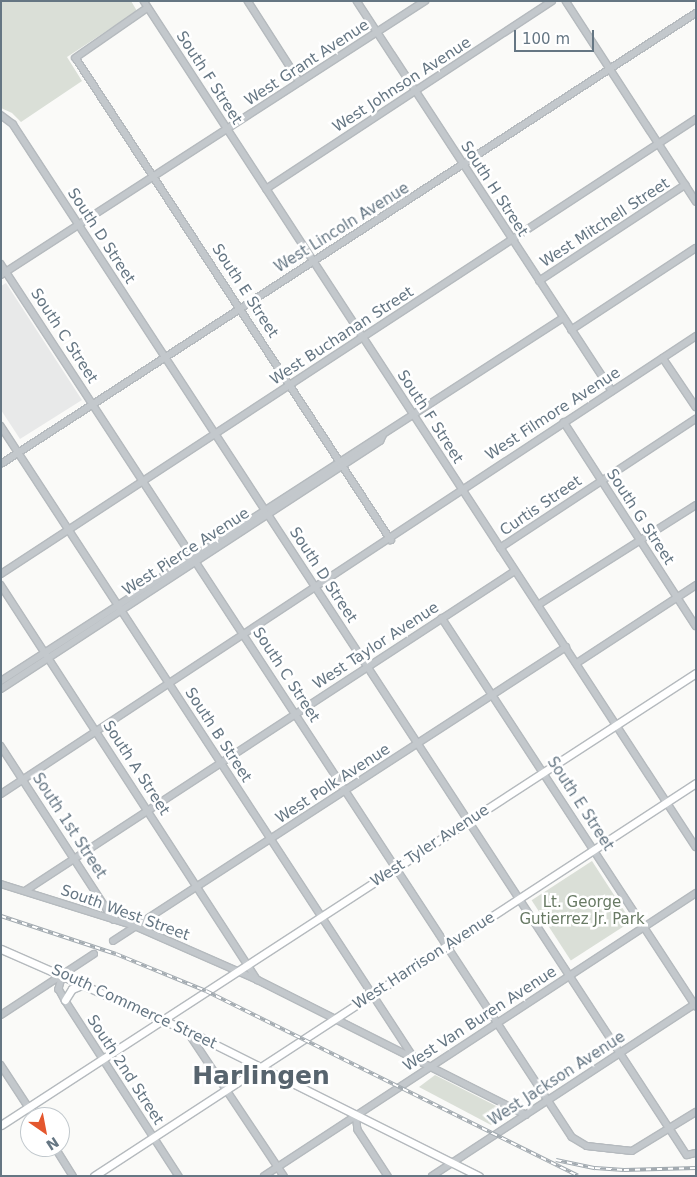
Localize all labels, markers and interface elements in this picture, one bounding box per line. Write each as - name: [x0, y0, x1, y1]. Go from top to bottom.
- street label: West Grant Avenue: [241, 16, 373, 110]
- scale bar: [517, 20, 597, 52]
- street label: South F Street: [172, 28, 246, 128]
- text: 100 m: [522, 30, 570, 48]
- street label: West Johnson Avenue: [329, 34, 475, 136]
- street label: South H Street: [457, 138, 531, 240]
- street label: West Mitchell Street: [537, 175, 673, 271]
- street label: West Lincoln Avenue: [271, 179, 413, 277]
- street label: South D Street: [63, 185, 139, 287]
- street label: South E Street: [208, 241, 282, 341]
- street label: West Buchanan Street: [267, 283, 417, 389]
- street label: South C Street: [27, 285, 101, 387]
- street label: West Filmore Avenue: [482, 364, 624, 464]
- street label: South F Street: [393, 367, 467, 467]
- street label: South G Street: [602, 466, 678, 568]
- street label: Curtis Street: [497, 472, 585, 540]
- street label: West Pierce Avenue: [119, 504, 253, 600]
- street label: South D Street: [285, 524, 361, 626]
- street label: West Taylor Avenue: [310, 599, 442, 693]
- street label: South C Street: [249, 624, 323, 726]
- street label: South B Street: [181, 684, 255, 786]
- street label: South A Street: [99, 717, 173, 819]
- street label: West Polk Avenue: [272, 740, 394, 828]
- street label: South E Street: [543, 754, 617, 854]
- street label: South 1st Street: [28, 770, 110, 882]
- street label: West Tyler Avenue: [367, 801, 493, 891]
- street label: South West Street: [58, 881, 192, 945]
- park label: Lt. George Gutierrez Jr. Park: [519, 893, 645, 928]
- street label: West Harrison Avenue: [350, 908, 498, 1014]
- street label: South Commerce Street: [49, 961, 219, 1053]
- street label: West Van Buren Avenue: [400, 963, 560, 1075]
- street label: South 2nd Street: [83, 1012, 167, 1128]
- street label: West Jackson Avenue: [485, 1028, 629, 1130]
- district label: Harlingen: [192, 1061, 330, 1091]
- north arrow: [20, 1107, 70, 1157]
- text: N: [43, 1134, 62, 1154]

